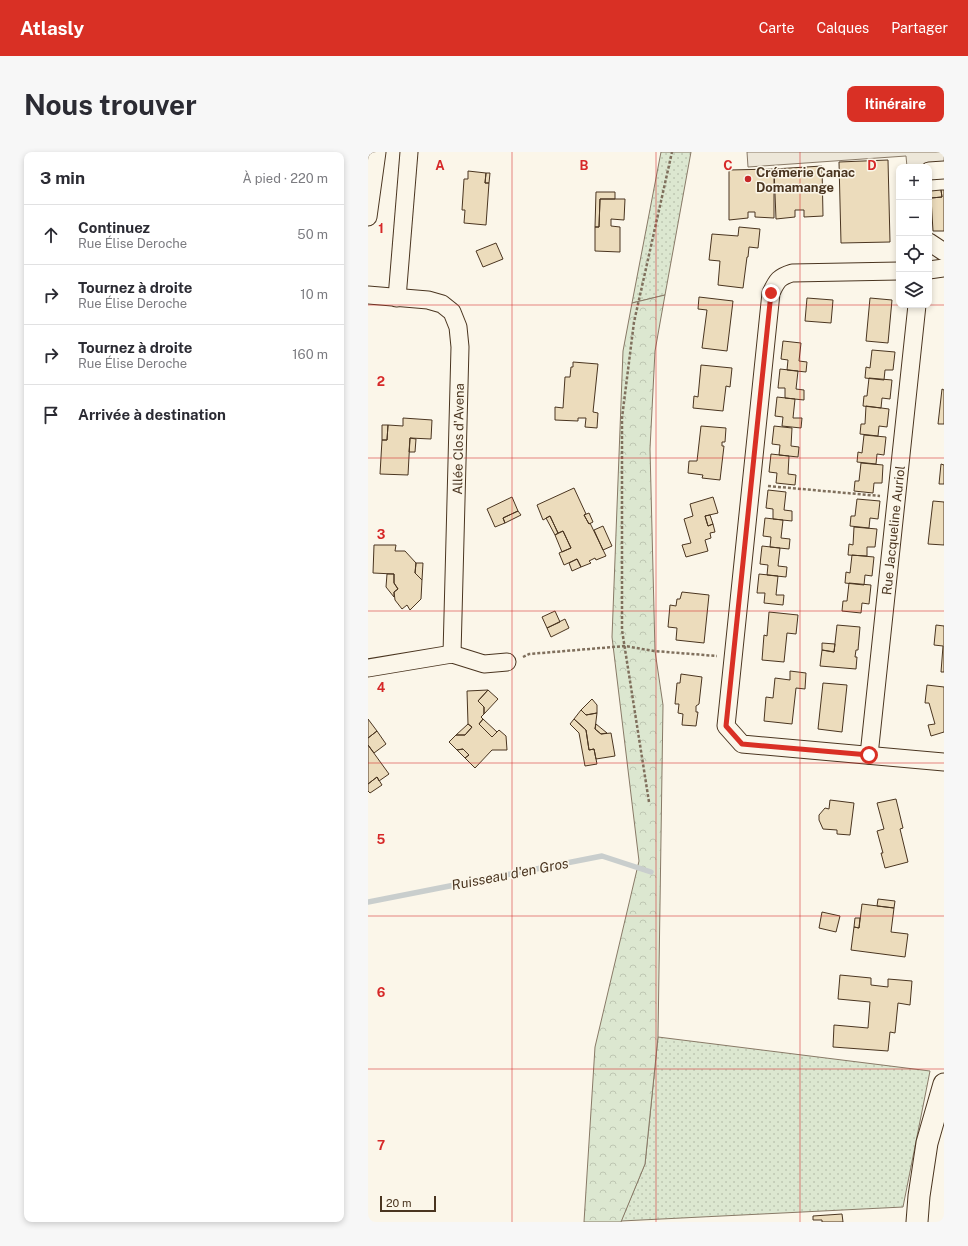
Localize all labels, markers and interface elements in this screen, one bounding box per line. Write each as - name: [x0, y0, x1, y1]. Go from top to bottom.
- text: Atlasly: [20, 17, 84, 39]
- text: Carte: [759, 20, 795, 36]
- text: Calques: [817, 20, 869, 36]
- text: Partager: [891, 20, 948, 36]
- button: Itinéraire: [847, 86, 944, 122]
- text: Nous trouver: [24, 88, 197, 121]
- text: A: [435, 158, 445, 173]
- text: B: [580, 158, 589, 173]
- text: C: [723, 158, 733, 173]
- text: D: [867, 158, 877, 173]
- map controls: [896, 164, 932, 308]
- button: +: [896, 164, 932, 200]
- place label: Crémerie Canac Domamange: [756, 165, 855, 195]
- text: 3 min: [40, 168, 85, 188]
- text: À pied · 220 m: [242, 171, 328, 186]
- marker: Crémerie Canac Domamange: [743, 174, 753, 184]
- button: −: [896, 200, 932, 236]
- text: Continuez: [78, 219, 150, 236]
- text: 1: [378, 221, 384, 236]
- icon: ahead: [40, 224, 62, 246]
- text: 50 m: [297, 227, 328, 242]
- text: Rue Élise Deroche: [78, 236, 187, 251]
- button: locate: [896, 236, 932, 272]
- button: layers: [896, 272, 932, 308]
- text: Tournez à droite: [78, 279, 192, 296]
- icon: right: [40, 284, 62, 306]
- route end: [762, 284, 780, 302]
- text: 10 m: [300, 287, 328, 302]
- text: Rue Élise Deroche: [78, 296, 187, 311]
- text: Tournez à droite: [78, 339, 192, 356]
- icon: right: [40, 344, 62, 366]
- text: 160 m: [292, 347, 328, 362]
- text: Rue Élise Deroche: [78, 356, 187, 371]
- text: 2: [377, 374, 385, 389]
- street label: Allée Clos d'Avena: [450, 383, 467, 495]
- icon: arrive: [40, 404, 62, 426]
- text: Arrivée à destination: [78, 406, 226, 423]
- street label: Rue Jacqueline Auriol: [879, 465, 908, 596]
- text: 3: [377, 527, 386, 542]
- text: 4: [377, 680, 386, 695]
- route start: [860, 746, 878, 764]
- text: 5: [377, 832, 386, 847]
- water label: Ruisseau d'en Gros: [450, 855, 570, 893]
- text: 6: [377, 985, 386, 1000]
- text: 7: [377, 1138, 385, 1153]
- scale bar: [380, 1194, 436, 1213]
- text: 20 m: [386, 1197, 411, 1209]

